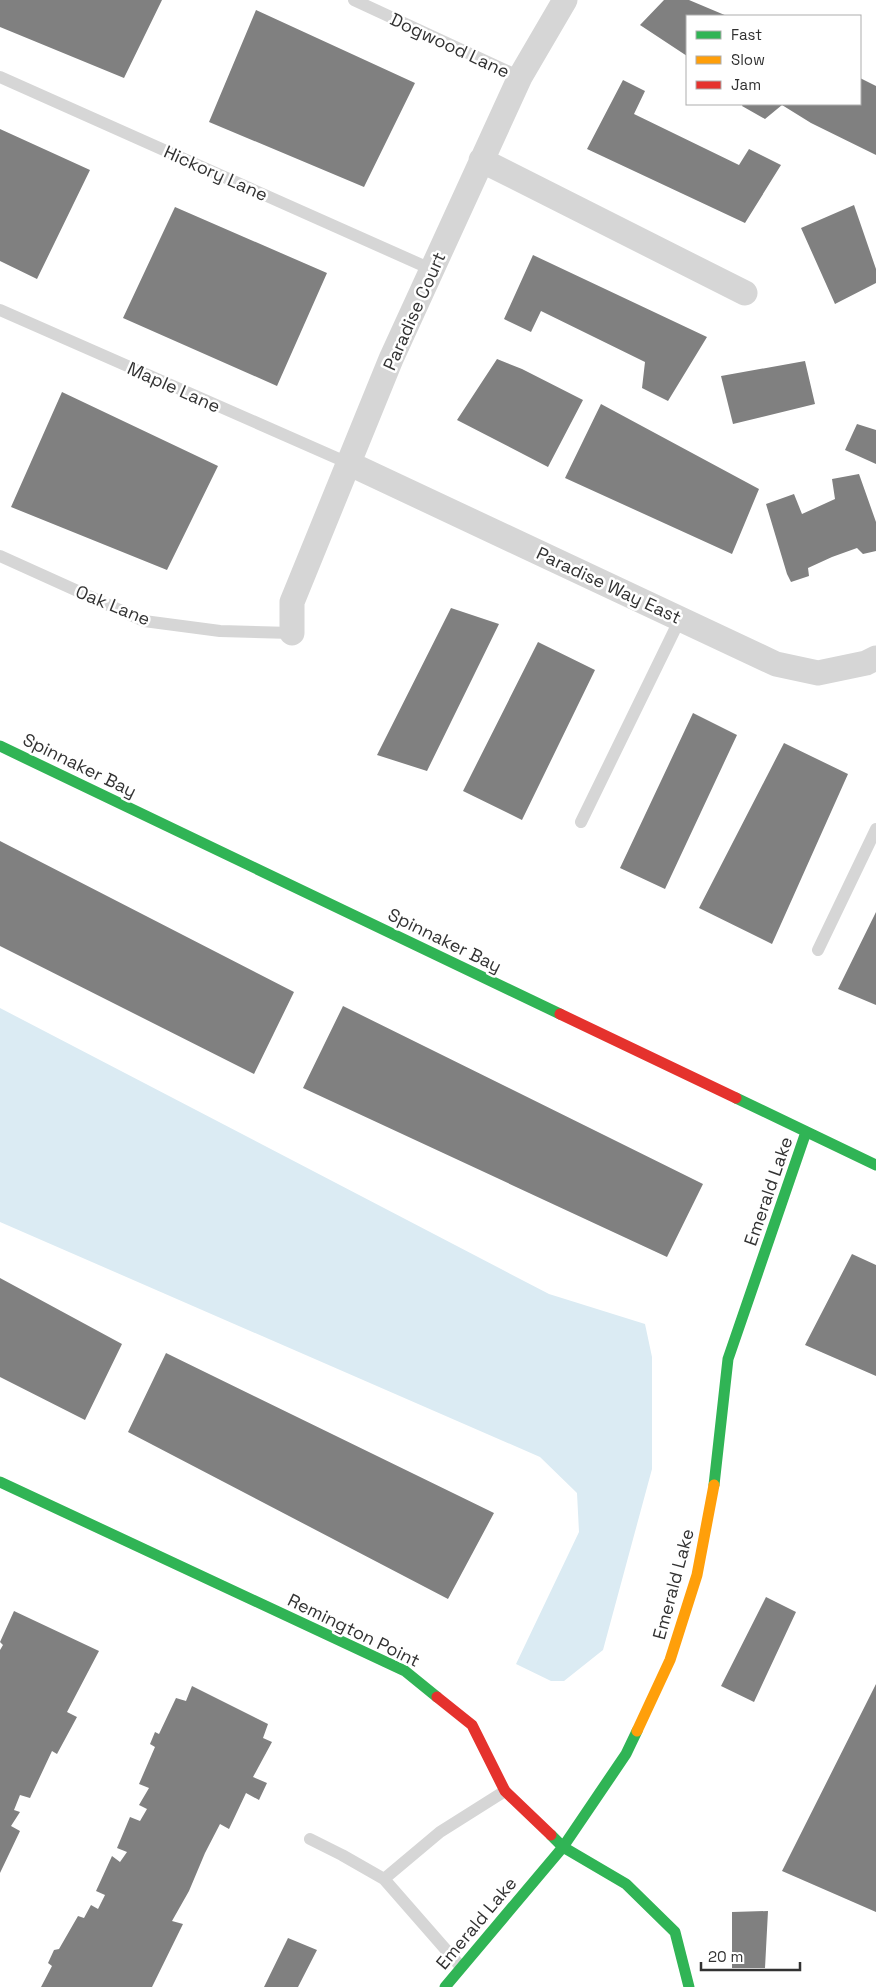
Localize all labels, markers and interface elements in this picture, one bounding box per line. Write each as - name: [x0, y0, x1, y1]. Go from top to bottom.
- street label: Dogwood Lane: [387, 7, 513, 83]
- legend: [686, 15, 861, 105]
- text: Fast: [731, 25, 762, 44]
- text: Slow: [731, 50, 765, 69]
- text: Jam: [731, 75, 761, 94]
- street label: Hickory Lane: [160, 140, 272, 206]
- street label: Paradise Court: [378, 248, 450, 374]
- street label: Maple Lane: [124, 356, 224, 418]
- street label: Paradise Way East: [533, 541, 685, 629]
- street label: Oak Lane: [72, 580, 154, 630]
- street label: Spinnaker Bay: [19, 728, 141, 802]
- street label: Spinnaker Bay: [384, 903, 506, 977]
- street label: Emerald Lake: [739, 1133, 797, 1249]
- street label: Emerald Lake: [647, 1526, 699, 1642]
- street label: Remington Point: [284, 1588, 424, 1672]
- street label: Emerald Lake: [431, 1872, 521, 1974]
- scale bar: [701, 1940, 800, 1972]
- text: 20 m: [708, 1947, 743, 1966]

